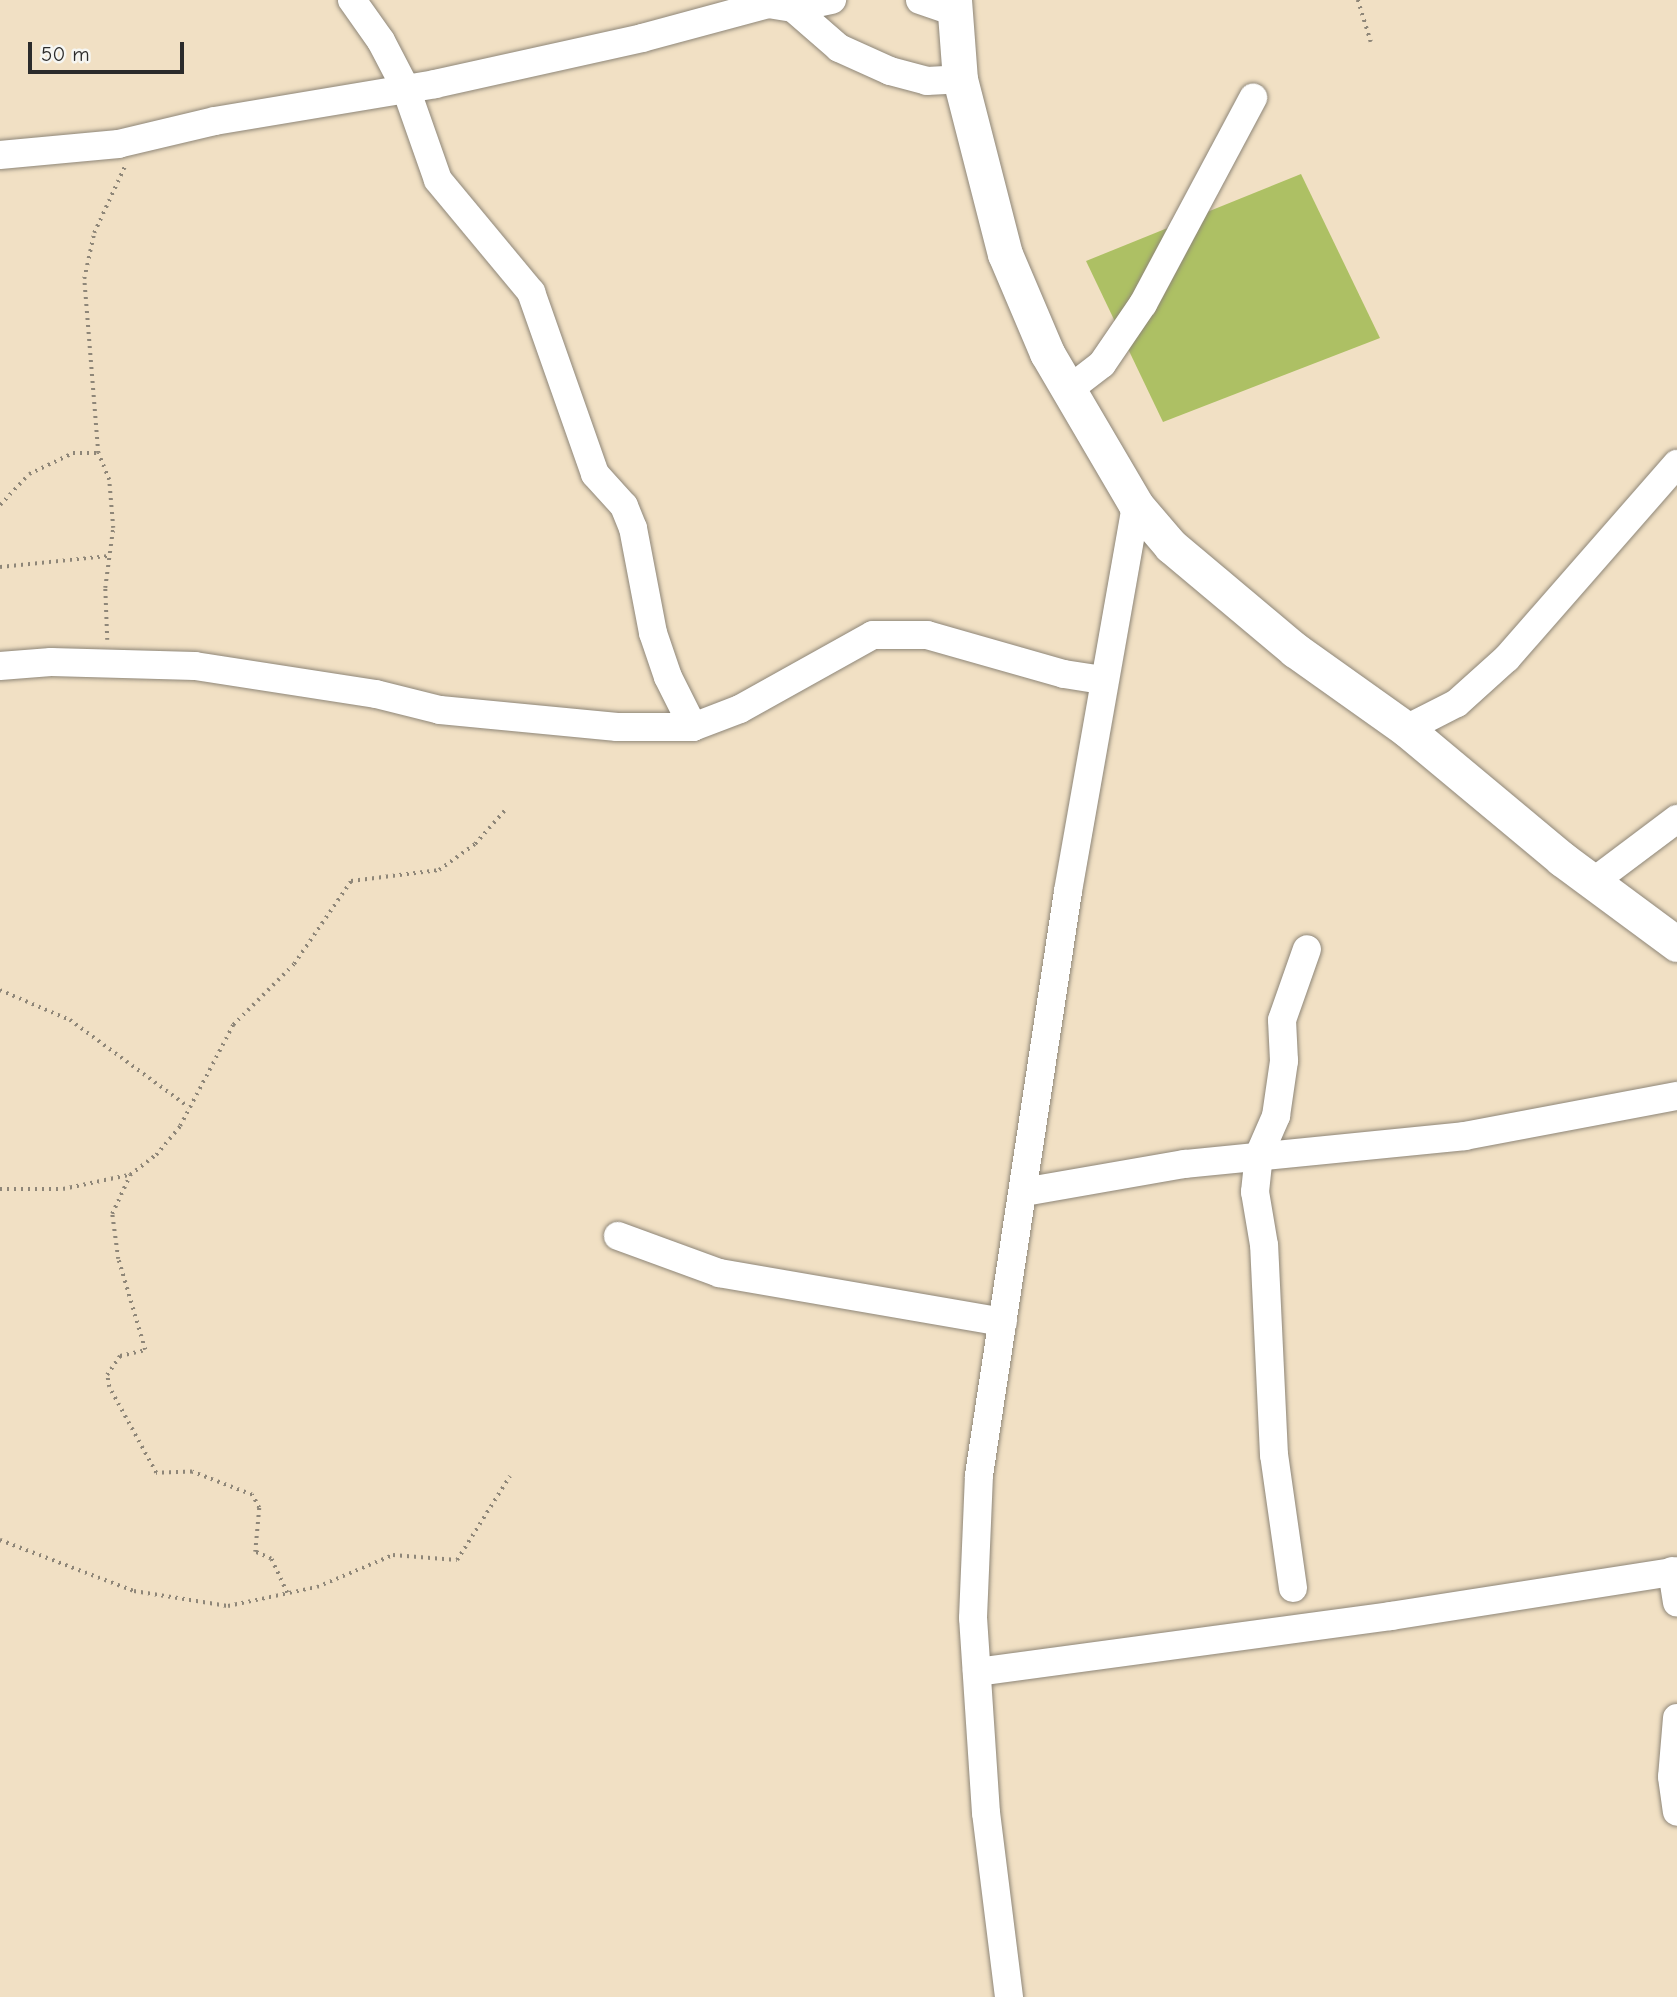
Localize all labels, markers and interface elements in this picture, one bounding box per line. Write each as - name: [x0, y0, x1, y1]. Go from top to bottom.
- scale bar: [32, 28, 187, 72]
- text: 50 m: [41, 42, 90, 66]

